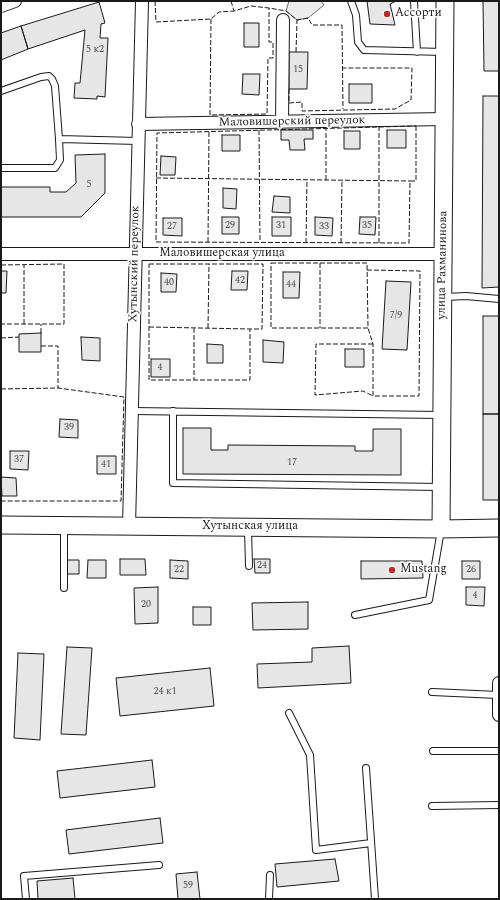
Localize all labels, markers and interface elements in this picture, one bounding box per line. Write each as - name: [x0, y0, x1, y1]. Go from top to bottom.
- place label: Ассорти: [395, 7, 442, 21]
- marker: Ассорти: [382, 9, 392, 19]
- house number: 5 к2: [86, 44, 104, 56]
- house number: 15: [293, 64, 303, 76]
- street label: Маловишерский переулок: [219, 114, 365, 130]
- house number: 5: [87, 179, 91, 191]
- street label: Хутынский переулок: [127, 205, 143, 323]
- street label: улица Рахманинова: [435, 210, 451, 320]
- house number: 29: [225, 220, 235, 232]
- house number: 31: [276, 220, 286, 232]
- house number: 35: [362, 220, 372, 232]
- house number: 27: [167, 221, 177, 233]
- house number: 33: [319, 221, 329, 233]
- street label: Маловишерская улица: [159, 247, 285, 261]
- house number: 42: [235, 275, 245, 287]
- house number: 40: [164, 277, 174, 289]
- house number: 44: [286, 279, 296, 291]
- house number: 7/9: [390, 310, 402, 322]
- house number: 4: [158, 362, 162, 374]
- house number: 39: [64, 422, 74, 434]
- house number: 37: [14, 454, 24, 466]
- house number: 17: [287, 457, 297, 469]
- house number: 41: [101, 459, 111, 471]
- street label: Хутынская улица: [202, 520, 298, 534]
- house number: 24: [257, 560, 267, 572]
- place label: Mustang: [400, 563, 447, 577]
- house number: 22: [174, 564, 184, 576]
- house number: 26: [466, 564, 476, 576]
- marker: Mustang: [387, 565, 397, 575]
- house number: 4: [473, 590, 477, 602]
- house number: 20: [141, 599, 151, 611]
- house number: 24 к1: [153, 686, 177, 698]
- house number: 59: [183, 880, 193, 892]

